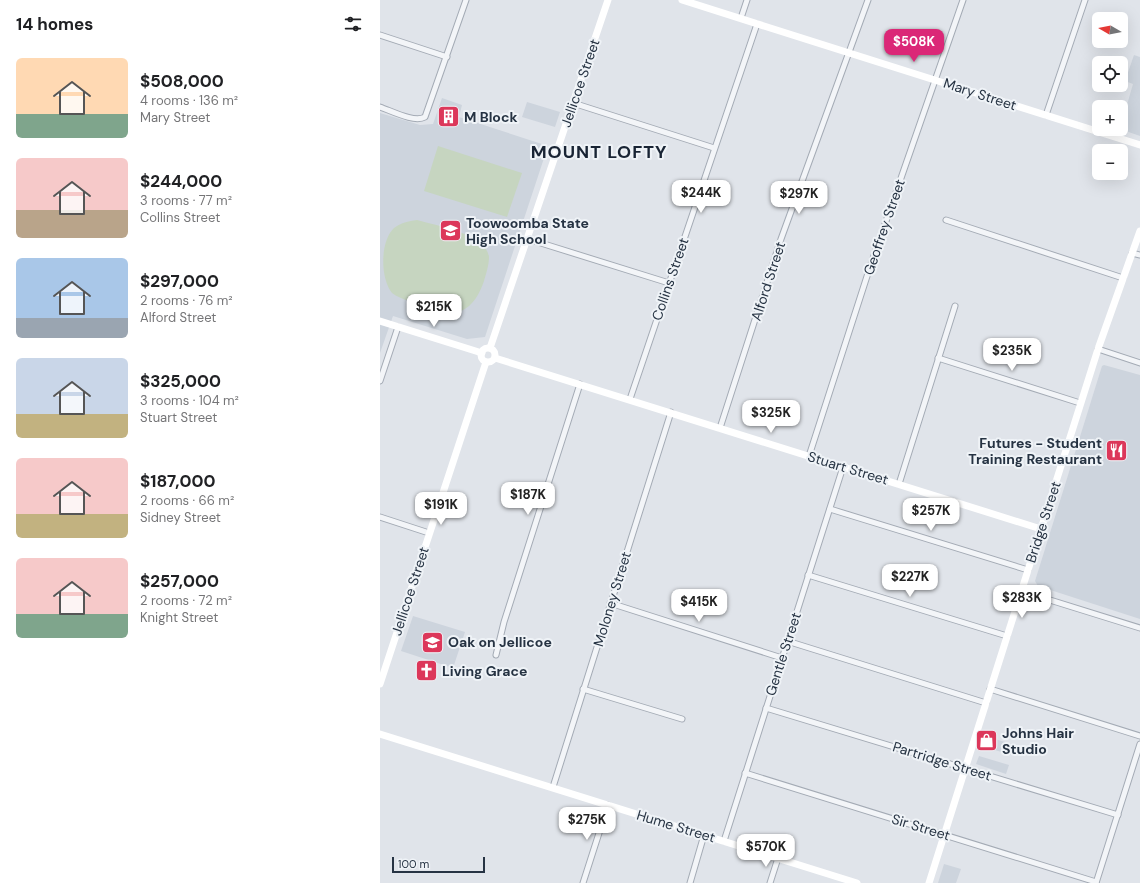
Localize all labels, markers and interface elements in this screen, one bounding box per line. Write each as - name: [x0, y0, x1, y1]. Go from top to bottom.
- north arrow: [1092, 12, 1128, 48]
- map controls: [1092, 12, 1128, 180]
- text: 14 homes: [16, 13, 93, 35]
- icon: filters: [342, 13, 364, 35]
- pin: $508K: [886, 29, 942, 63]
- text: $508K: [893, 33, 935, 50]
- street label: Jellicoe Street: [556, 36, 604, 130]
- button: locate: [1092, 56, 1128, 92]
- text: $508,000: [140, 70, 224, 92]
- icon: home: [48, 74, 96, 122]
- street label: Mary Street: [941, 74, 1019, 114]
- text: 4 rooms · 136 m²: [140, 92, 238, 109]
- button: +: [1092, 100, 1128, 136]
- building icon: M Block: [436, 104, 462, 130]
- place label: M Block: [464, 108, 518, 126]
- text: Mary Street: [140, 109, 210, 126]
- district label: MOUNT LOFTY: [531, 140, 667, 164]
- button: −: [1092, 144, 1128, 180]
- text: $244,000: [140, 170, 222, 192]
- icon: home: [48, 174, 96, 222]
- street label: Geoffrey Street: [859, 177, 909, 277]
- pin: $244K: [673, 180, 729, 214]
- pin: $297K: [771, 181, 827, 215]
- text: $244K: [681, 184, 721, 201]
- text: $297K: [780, 185, 818, 202]
- text: 3 rooms · 77 m²: [140, 192, 232, 209]
- text: Collins Street: [140, 209, 220, 226]
- place label: Toowoomba State High School: [466, 214, 589, 248]
- school or university icon: Toowoomba State High School: [437, 218, 463, 244]
- street label: Collins Street: [647, 235, 693, 323]
- street label: Alford Street: [747, 239, 789, 323]
- text: $297,000: [140, 270, 219, 292]
- icon: home: [48, 274, 96, 322]
- text: 2 rooms · 76 m²: [140, 292, 233, 309]
- pin: $215K: [406, 294, 462, 328]
- text: $215K: [416, 298, 452, 315]
- text: Alford Street: [140, 309, 216, 326]
- pin: $235K: [984, 338, 1040, 372]
- text: $235K: [992, 342, 1032, 359]
- text: $325,000: [140, 370, 221, 392]
- icon: home: [48, 374, 96, 422]
- text: 3 rooms · 104 m²: [140, 392, 239, 409]
- pin: $325K: [743, 400, 799, 434]
- text: $325K: [751, 404, 791, 421]
- text: Stuart Street: [140, 409, 217, 426]
- place label: Futures - Student Training Restaurant: [968, 434, 1102, 468]
- restaurant icon: Futures - Student Training Restaurant: [1104, 438, 1130, 464]
- street label: Stuart Street: [806, 447, 890, 489]
- text: $187,000: [140, 470, 215, 492]
- icon: home: [48, 474, 96, 522]
- street label: Bridge Street: [1021, 479, 1065, 565]
- pin: $187K: [500, 482, 556, 516]
- text: $187K: [510, 486, 546, 503]
- text: 2 rooms · 66 m²: [140, 492, 234, 509]
- pin: $191K: [413, 492, 469, 526]
- text: $191K: [424, 496, 458, 513]
- pin: $257K: [903, 498, 959, 532]
- text: $257K: [912, 502, 950, 519]
- text: Sidney Street: [140, 509, 221, 526]
- street label: Jellicoe Street: [387, 544, 433, 638]
- street label: Moloney Street: [589, 549, 635, 649]
- pin: $227K: [882, 564, 938, 598]
- text: $227K: [891, 568, 929, 585]
- text: $257,000: [140, 570, 219, 592]
- icon: home: [48, 574, 96, 622]
- pin: $283K: [994, 585, 1050, 619]
- pin: $415K: [671, 589, 727, 623]
- text: $283K: [1002, 589, 1042, 606]
- text: 2 rooms · 72 m²: [140, 592, 232, 609]
- text: $415K: [680, 593, 718, 610]
- text: Knight Street: [140, 609, 218, 626]
- street label: Gentle Street: [761, 610, 805, 698]
- school or university icon: Oak on Jellicoe: [420, 629, 446, 655]
- place label: Oak on Jellicoe: [448, 633, 552, 651]
- church icon: Living Grace: [413, 658, 439, 684]
- place label: Living Grace: [442, 662, 527, 680]
- place label: Johns Hair Studio: [1002, 724, 1074, 758]
- shop icon: Johns Hair Studio: [973, 728, 999, 754]
- street label: Partridge Street: [890, 737, 994, 785]
- street label: Hume Street: [634, 805, 718, 847]
- pin: $275K: [559, 807, 615, 841]
- street label: Sir Street: [890, 810, 952, 844]
- text: $275K: [568, 811, 606, 828]
- pin: $570K: [738, 834, 794, 868]
- text: $570K: [746, 838, 786, 855]
- scale bar: [392, 855, 485, 874]
- text: 100 m: [398, 857, 429, 871]

